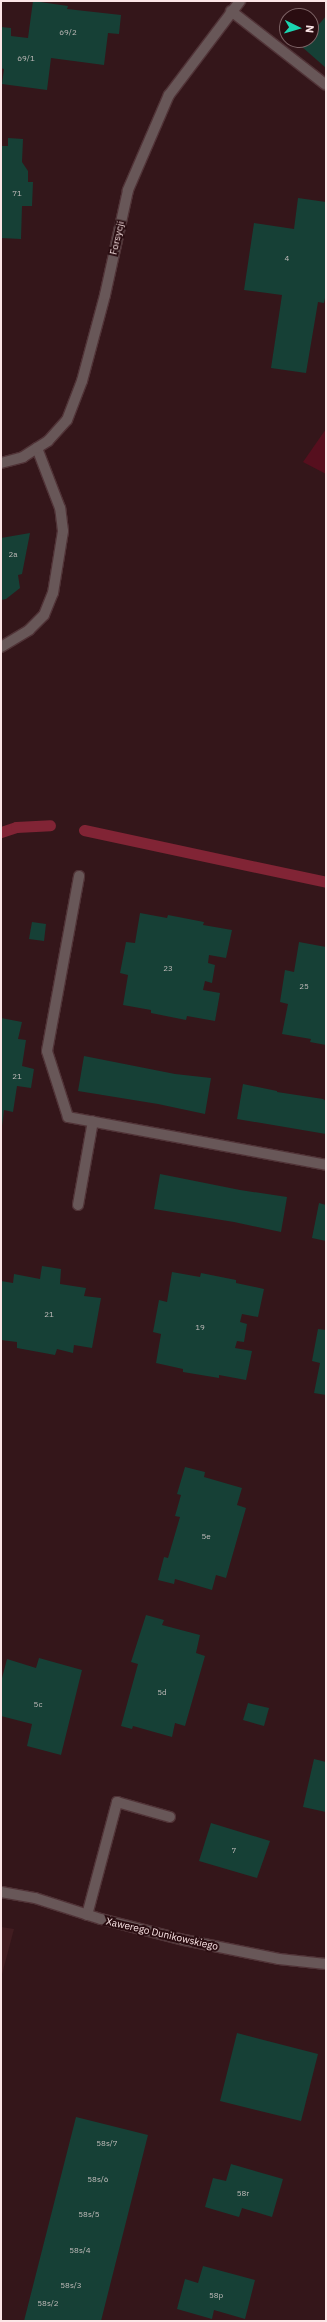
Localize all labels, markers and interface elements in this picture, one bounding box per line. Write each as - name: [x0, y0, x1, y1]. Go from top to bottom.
- north arrow: [279, 8, 319, 48]
- text: N: [303, 24, 317, 34]
- house number: 69/2: [59, 28, 77, 38]
- house number: 69/1: [17, 54, 35, 64]
- house number: 71: [12, 189, 22, 199]
- street label: Forsycji: [107, 220, 127, 256]
- house number: 4: [285, 254, 289, 264]
- house number: 2a: [8, 550, 18, 560]
- house number: 23: [163, 964, 173, 974]
- house number: 25: [299, 982, 309, 992]
- house number: 21: [12, 1072, 22, 1082]
- house number: 21: [44, 1310, 54, 1320]
- house number: 19: [195, 1323, 205, 1333]
- house number: 5e: [201, 1532, 211, 1542]
- house number: 5d: [157, 1688, 167, 1698]
- house number: 5c: [34, 1700, 42, 1710]
- house number: 7: [232, 1846, 236, 1856]
- street label: Xawerego Dunikowskiego: [105, 1915, 219, 1953]
- house number: 58s/7: [96, 2139, 118, 2149]
- house number: 58s/6: [87, 2175, 109, 2185]
- house number: 58r: [237, 2189, 249, 2199]
- house number: 58s/5: [78, 2210, 100, 2220]
- house number: 58s/4: [69, 2246, 91, 2256]
- house number: 58s/3: [60, 2281, 82, 2291]
- house number: 58p: [209, 2291, 223, 2301]
- house number: 58s/2: [37, 2299, 59, 2309]

